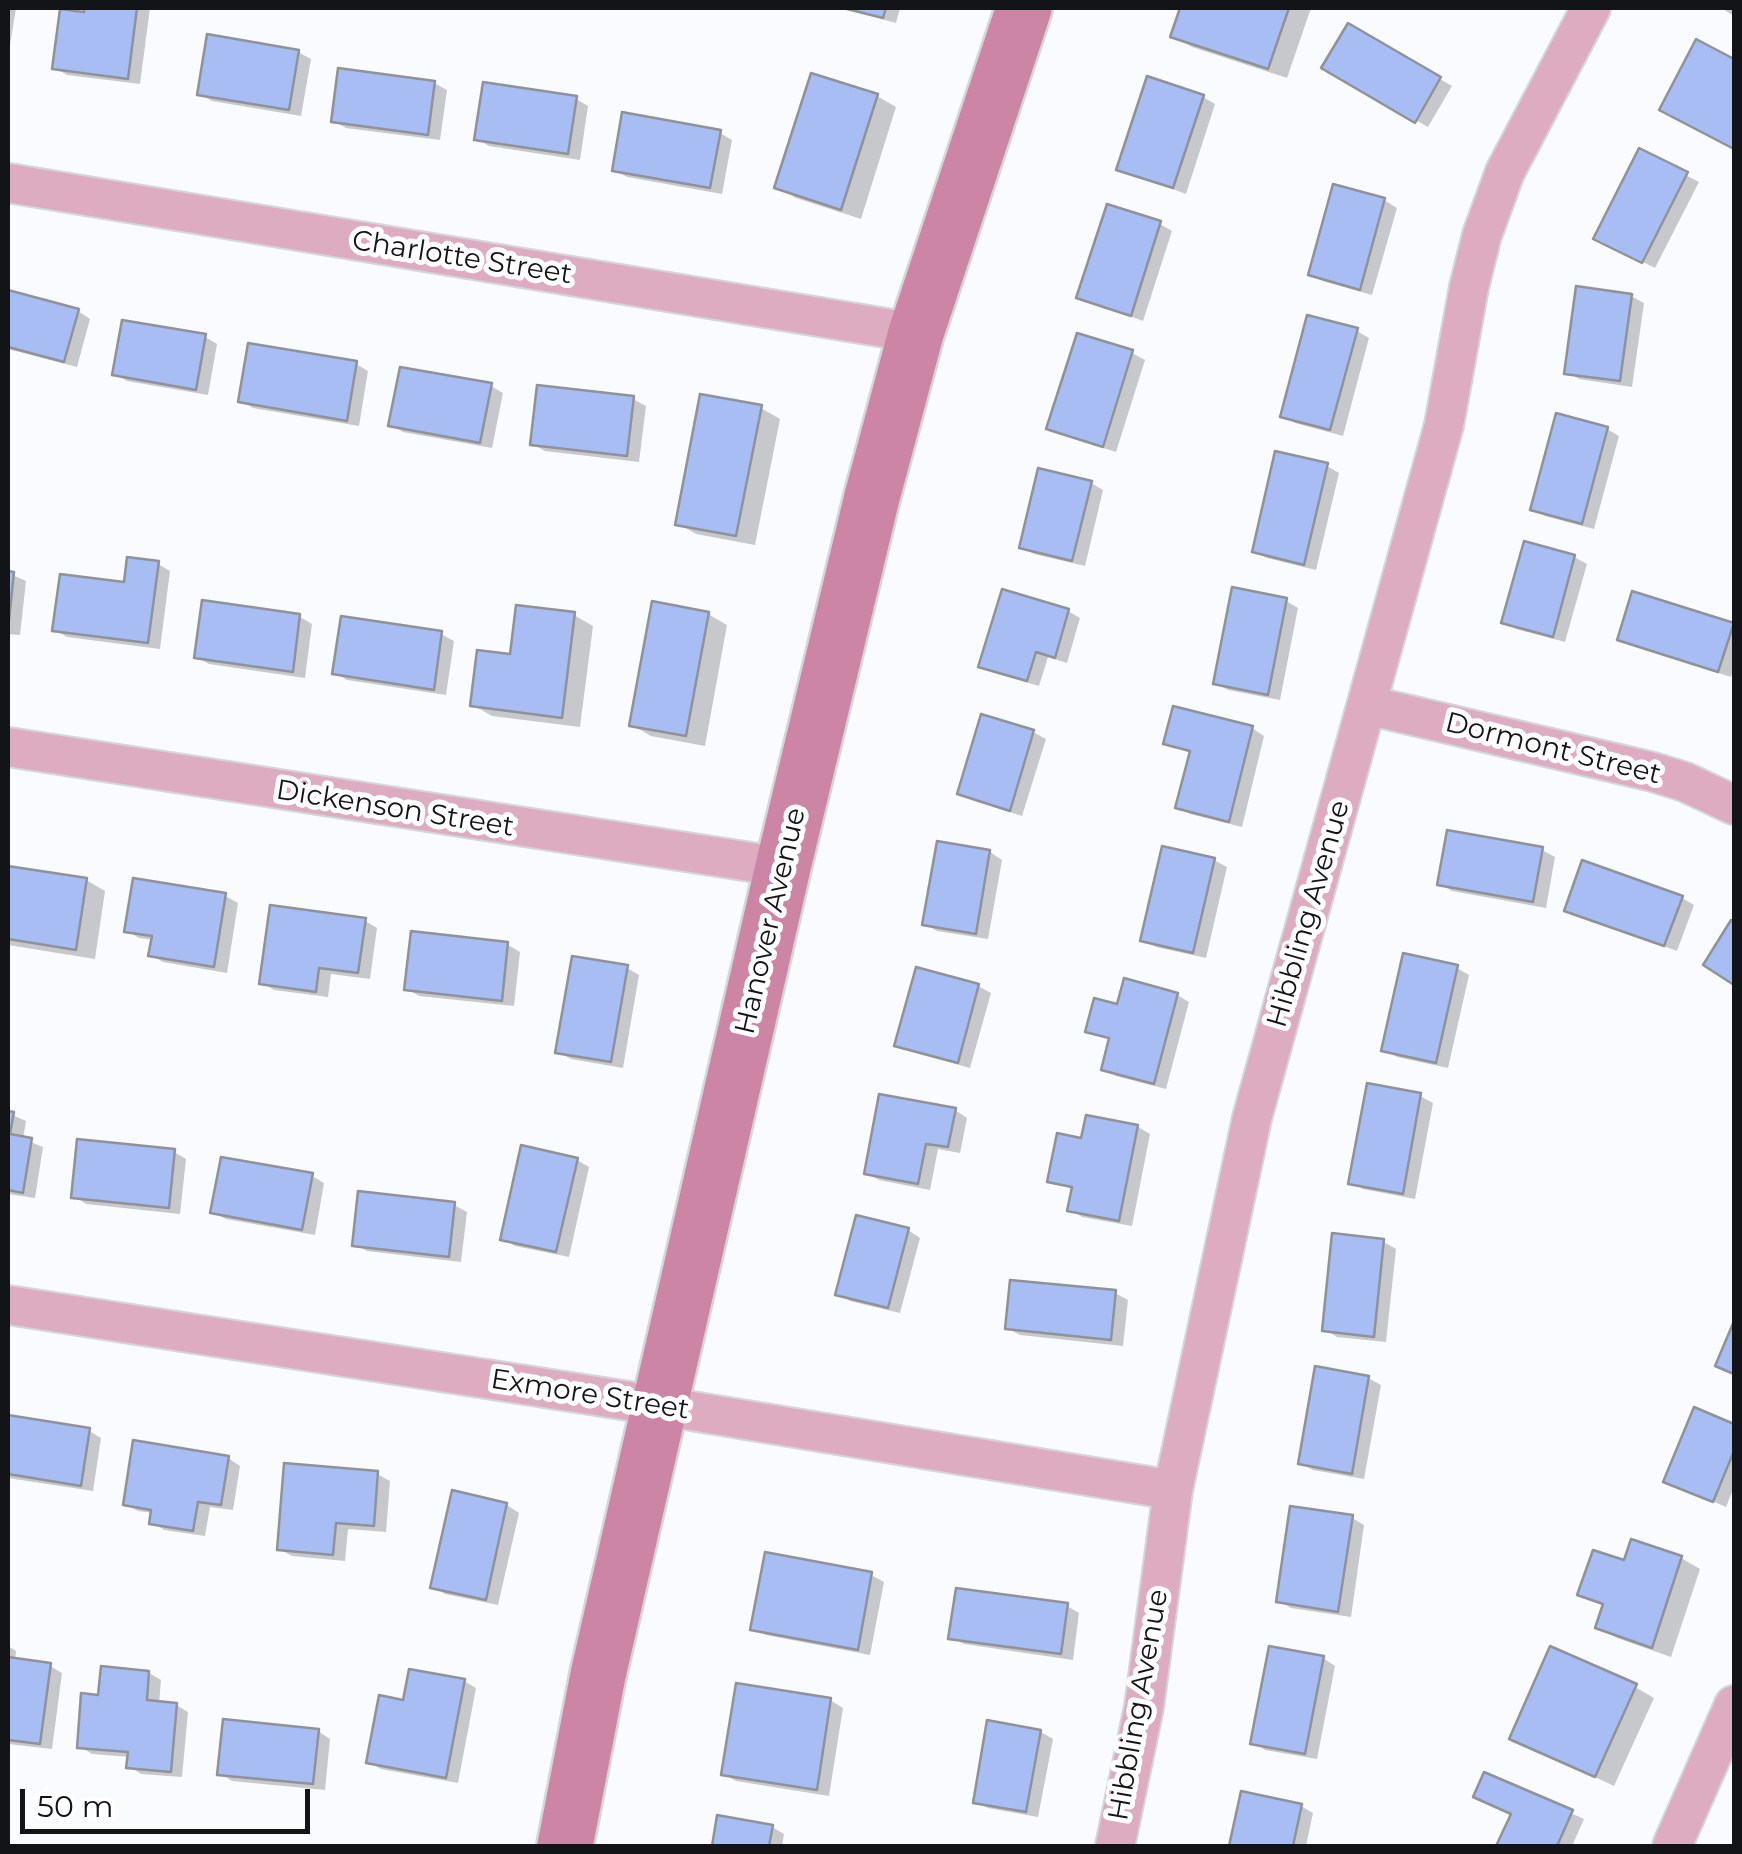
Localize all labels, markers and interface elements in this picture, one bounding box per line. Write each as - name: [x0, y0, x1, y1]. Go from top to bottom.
- street label: Charlotte Street: [350, 224, 574, 292]
- street label: Dormont Street: [1442, 706, 1664, 792]
- street label: Dickenson Street: [274, 774, 516, 844]
- street label: Hibbling Avenue: [1261, 797, 1357, 1031]
- street label: Hanover Avenue: [729, 805, 813, 1037]
- street label: Exmore Street: [488, 1363, 692, 1427]
- street label: Hibbling Avenue: [1102, 1587, 1176, 1823]
- scale bar: [25, 1769, 315, 1831]
- text: 50 m: [37, 1788, 114, 1825]

